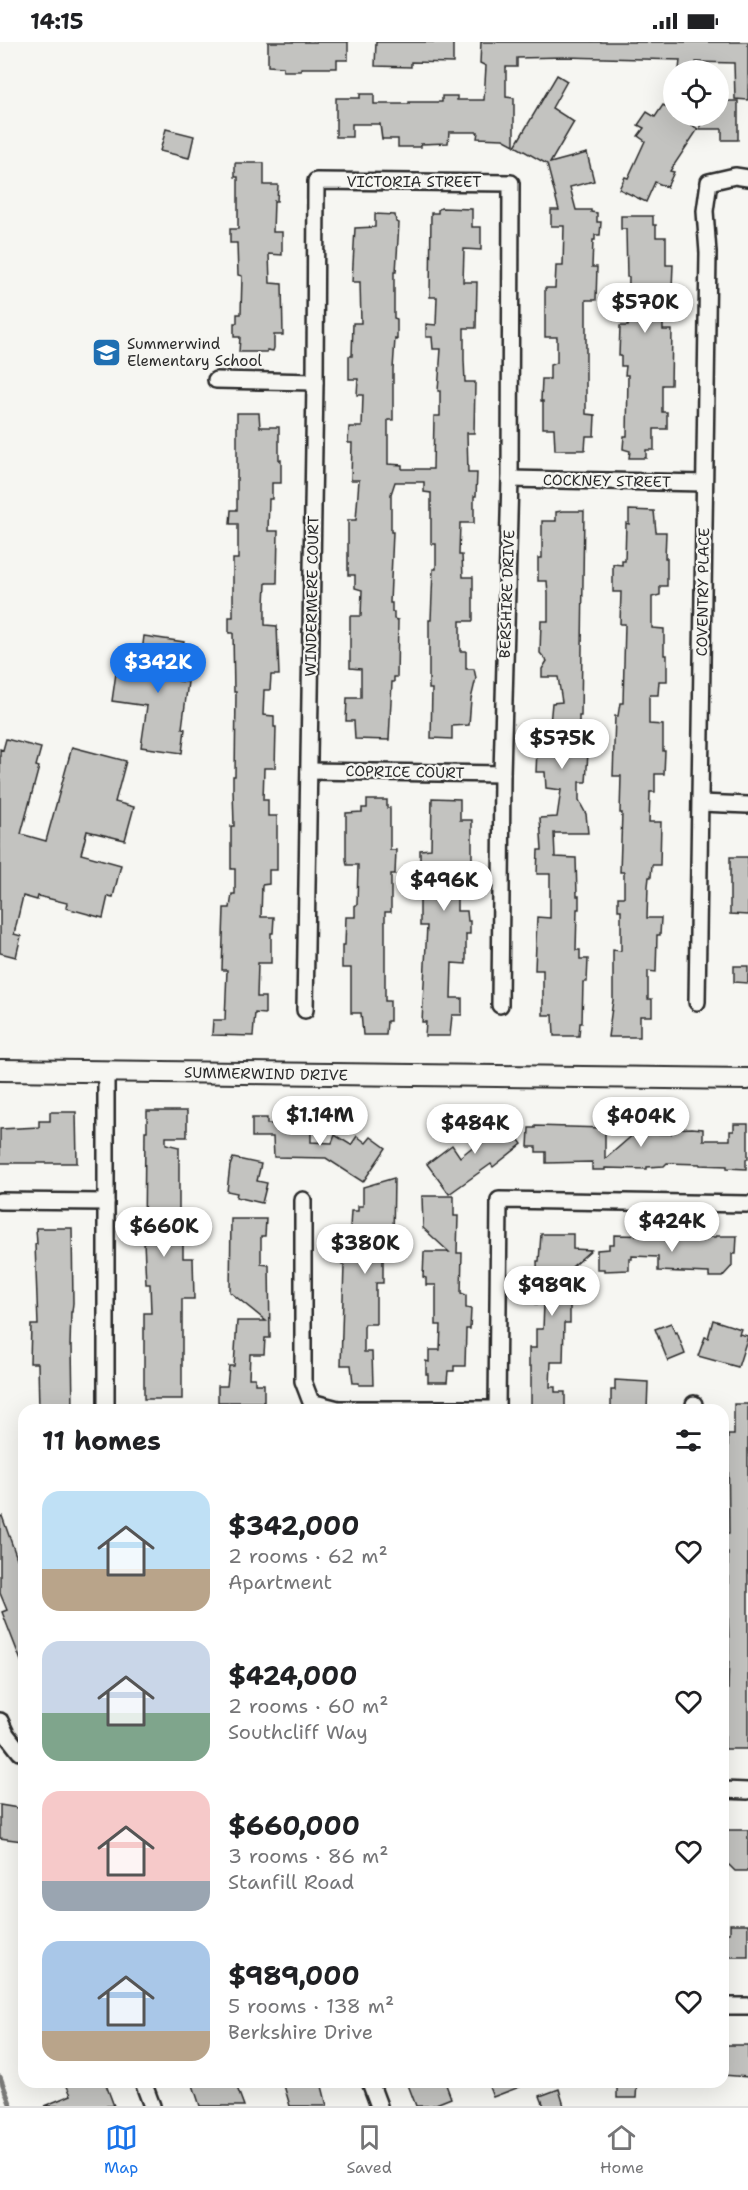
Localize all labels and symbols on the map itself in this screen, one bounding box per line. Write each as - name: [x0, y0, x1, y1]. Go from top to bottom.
- street label: VICTORIA STREET: [346, 172, 482, 192]
- pin: $570K: [603, 283, 687, 334]
- place label: Summerwind Elementary School: [127, 334, 263, 371]
- school or university icon: Summerwind Elementary School: [90, 337, 122, 369]
- street label: COCKNEY STREET: [543, 470, 671, 492]
- street label: WINDERMERE COURT: [301, 515, 323, 677]
- street label: COVENTRY PLACE: [692, 527, 714, 657]
- street label: BERSHIRE DRIVE: [495, 529, 519, 659]
- pin: $342K: [116, 643, 200, 694]
- pin: $575K: [520, 719, 604, 770]
- street label: COPRICE COURT: [345, 761, 465, 783]
- pin: $496K: [402, 861, 486, 912]
- street label: SUMMERWIND DRIVE: [184, 1063, 348, 1085]
- pin: $1.14M: [271, 1096, 369, 1147]
- pin: $404K: [599, 1097, 683, 1148]
- pin: $484K: [433, 1104, 517, 1155]
- pin: $424K: [630, 1202, 714, 1253]
- pin: $660K: [122, 1207, 206, 1258]
- pin: $380K: [323, 1224, 407, 1275]
- pin: $989K: [510, 1266, 594, 1317]

